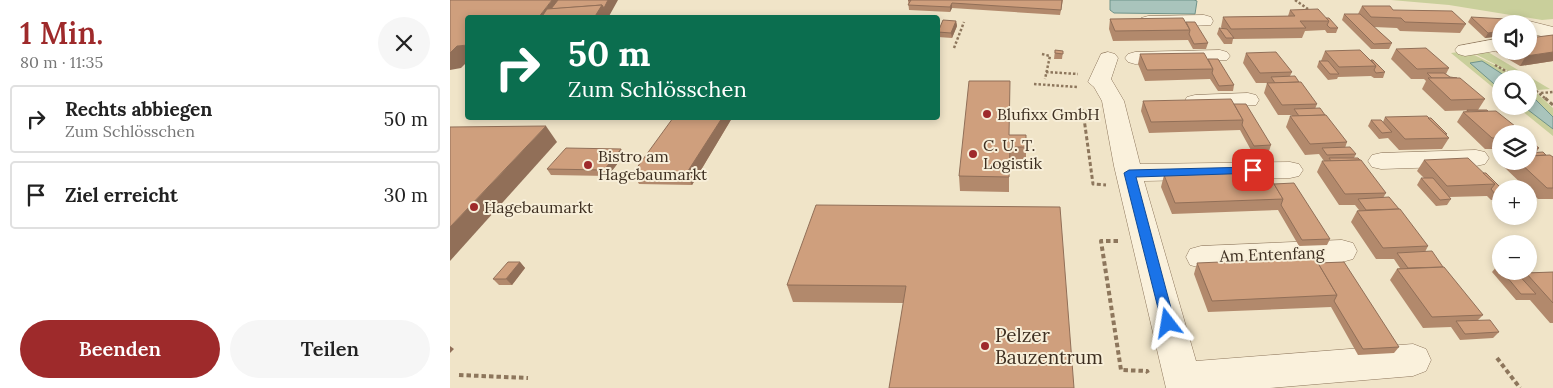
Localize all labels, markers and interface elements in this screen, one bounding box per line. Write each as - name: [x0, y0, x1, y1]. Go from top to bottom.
- text: 1 Min.: [20, 14, 103, 52]
- map controls: [1492, 15, 1537, 280]
- button: sound: [1492, 15, 1537, 60]
- button: close: [378, 17, 430, 69]
- text: 50 m: [568, 31, 651, 76]
- icon: right: [485, 35, 550, 100]
- text: 80 m · 11:35: [20, 52, 103, 72]
- button: search: [1492, 70, 1537, 115]
- text: Zum Schlösschen: [568, 75, 747, 103]
- text: Rechts abbiegen: [65, 97, 212, 121]
- place label: Blufixx GmbH: [997, 104, 1100, 124]
- icon: right: [22, 105, 50, 133]
- text: 50 m: [384, 107, 428, 131]
- marker: Blufixx GmbH: [981, 108, 993, 120]
- text: Zum Schlösschen: [65, 121, 195, 141]
- button: layers: [1492, 125, 1537, 170]
- place label: C. U. T. Logistik: [983, 135, 1042, 173]
- place label: Bistro am Hagebaumarkt: [598, 146, 708, 184]
- marker: C. U. T. Logistik: [967, 148, 979, 160]
- pin: [1232, 149, 1274, 191]
- icon: arrive: [1239, 156, 1267, 184]
- marker: Bistro am Hagebaumarkt: [582, 159, 594, 171]
- button: +: [1492, 180, 1537, 225]
- icon: arrive: [22, 181, 50, 209]
- text: Ziel erreicht: [65, 183, 178, 207]
- text: 30 m: [384, 183, 428, 207]
- place label: Hagebaumarkt: [484, 197, 594, 217]
- marker: Hagebaumarkt: [468, 201, 480, 213]
- button: −: [1492, 235, 1537, 280]
- street label: Am Entenfang: [1218, 242, 1326, 266]
- position arrow: [1141, 296, 1193, 348]
- button: Beenden: [20, 320, 220, 378]
- button: Teilen: [230, 320, 430, 378]
- place label: Pelzer Bauzentrum: [995, 323, 1103, 369]
- marker: Pelzer Bauzentrum: [979, 340, 991, 352]

